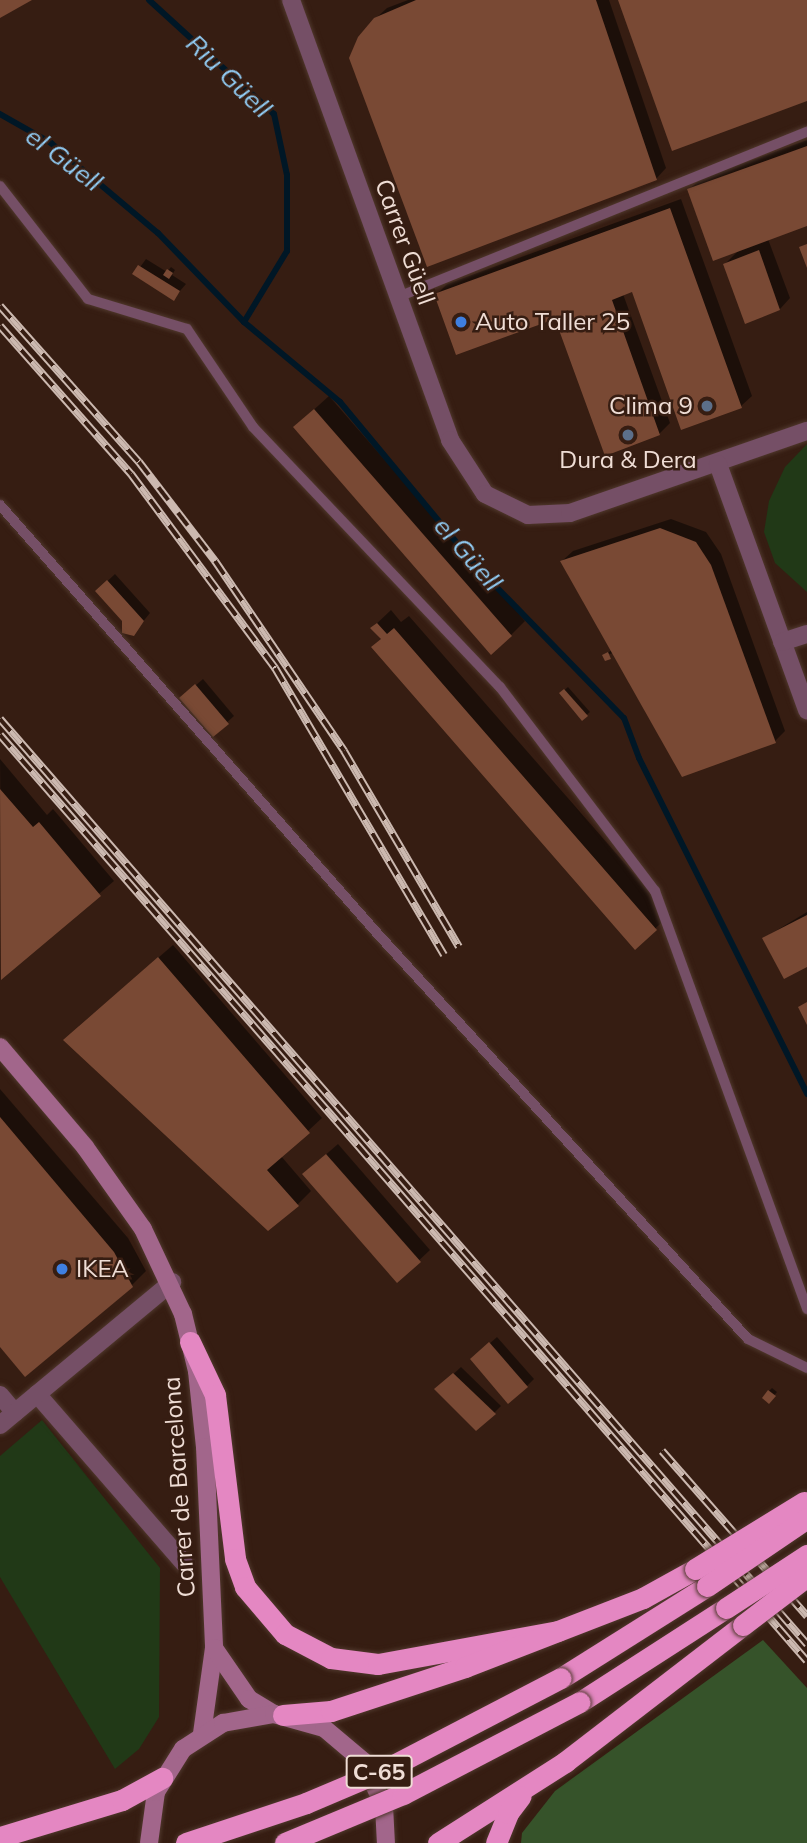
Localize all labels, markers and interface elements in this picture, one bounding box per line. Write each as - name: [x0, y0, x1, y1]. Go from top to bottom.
- water label: Riu Güell: [180, 28, 278, 124]
- water label: el Güell: [20, 120, 108, 198]
- street label: Carrer Güell: [369, 175, 441, 309]
- place label: Auto Taller 25: [475, 308, 630, 336]
- marker: Auto Taller 25: [453, 314, 469, 330]
- place label: Clima 9: [609, 392, 693, 420]
- marker: Clima 9: [699, 398, 715, 414]
- marker: Dura & Dera: [620, 427, 636, 443]
- place label: Dura & Dera: [559, 446, 697, 474]
- water label: el Güell: [427, 511, 509, 597]
- place label: IKEA: [76, 1255, 129, 1283]
- marker: IKEA: [54, 1261, 70, 1277]
- street label: Carrer de Barcelona: [157, 1376, 201, 1598]
- road number: C-65: [344, 1752, 414, 1792]

